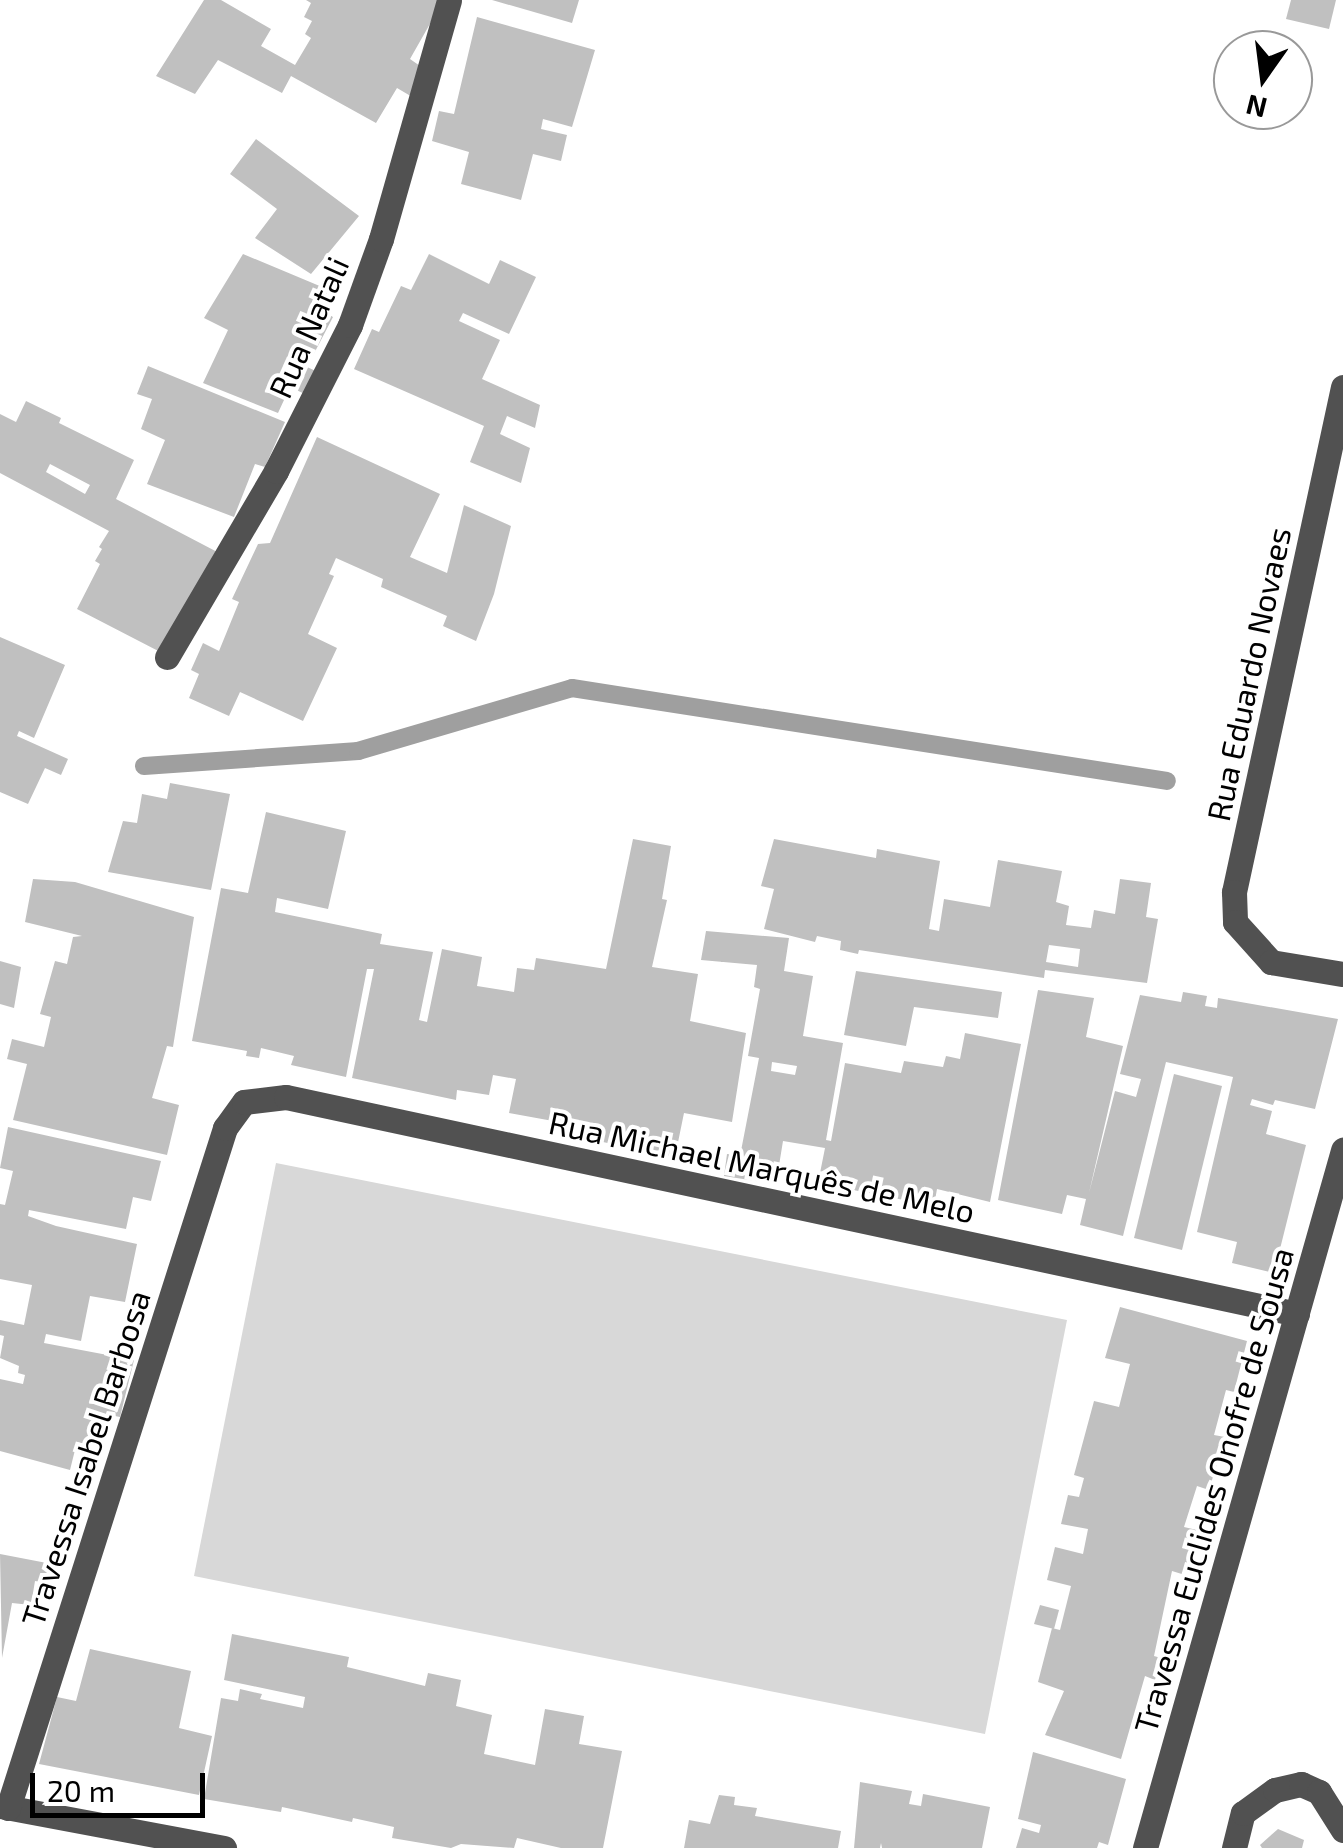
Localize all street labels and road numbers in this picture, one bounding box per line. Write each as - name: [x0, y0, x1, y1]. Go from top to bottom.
- street label: Rua Natali: [260, 251, 356, 403]
- street label: Rua Eduardo Novaes: [1198, 524, 1298, 824]
- street label: Rua Michael Marquês de Melo: [545, 1102, 979, 1230]
- street label: Travessa Euclides Onofre de Sousa: [1125, 1243, 1301, 1737]
- street label: Travessa Isabel Barbosa: [12, 1285, 158, 1631]

